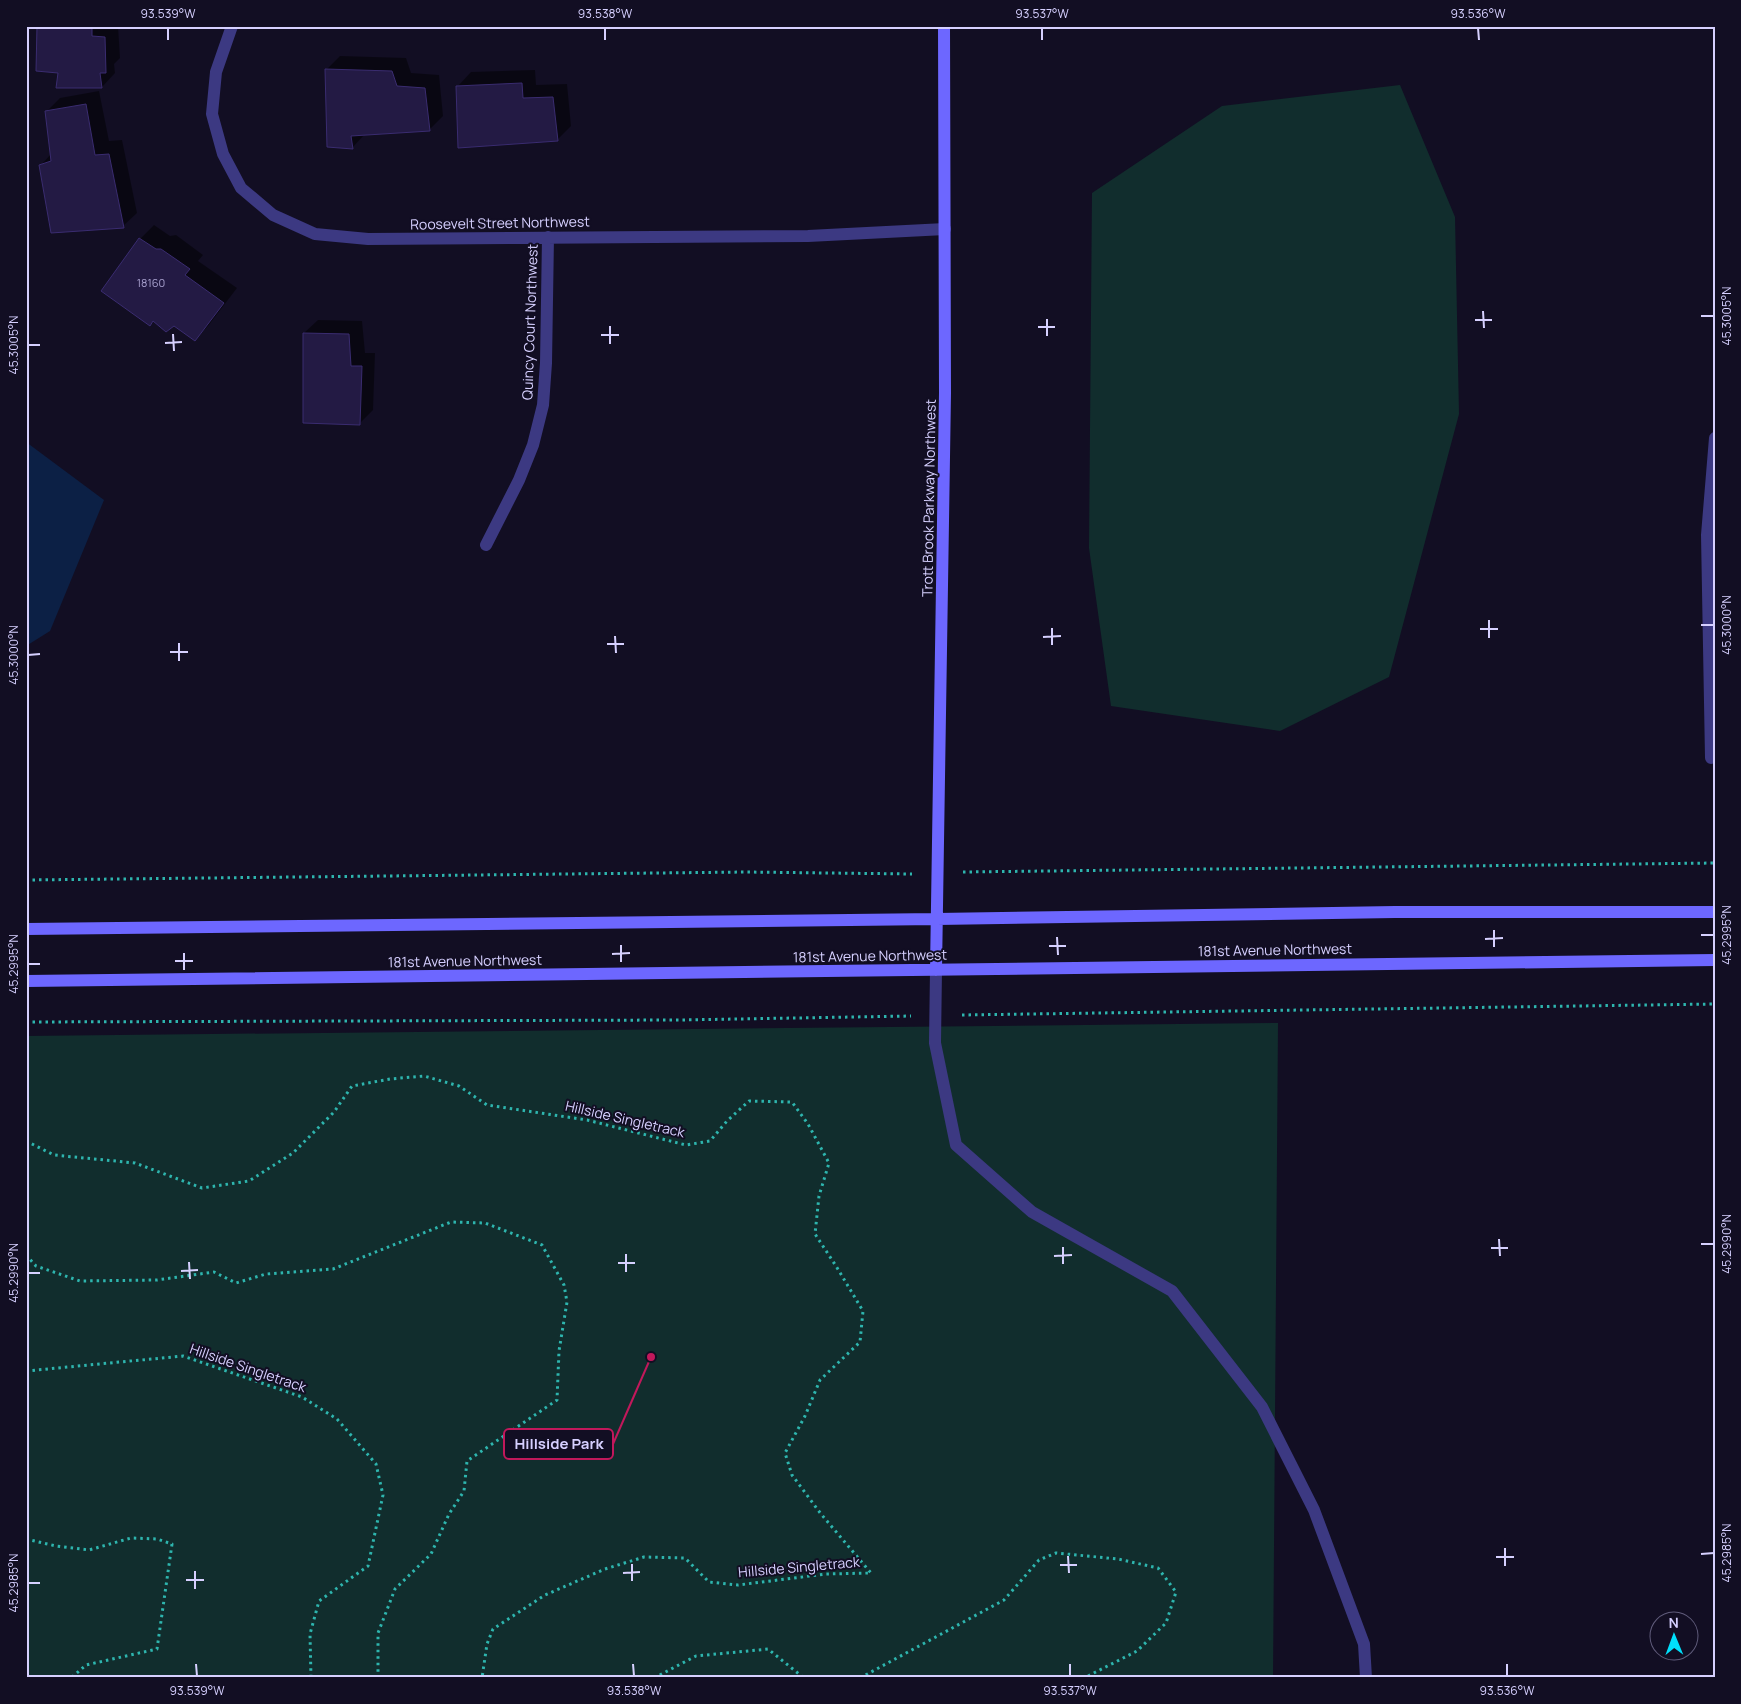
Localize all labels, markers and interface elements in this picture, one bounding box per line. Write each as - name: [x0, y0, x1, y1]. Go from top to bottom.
- text: 93.539°W: [141, 5, 196, 22]
- text: 93.538°W: [578, 5, 633, 22]
- text: 93.537°W: [1015, 5, 1069, 22]
- text: 93.536°W: [1451, 5, 1506, 22]
- street label: Roosevelt Street Northwest: [410, 211, 590, 234]
- street label: Quincy Court Northwest: [517, 243, 542, 400]
- house number: 18160: [137, 275, 165, 290]
- text: 45.3005°N: [1718, 287, 1735, 345]
- text: 45.3005°N: [5, 316, 22, 374]
- street label: Trott Brook Parkway Northwest: [917, 398, 940, 597]
- text: 45.3000°N: [1718, 595, 1735, 655]
- text: 45.3000°N: [5, 625, 22, 685]
- text: 45.2995°N: [1718, 905, 1735, 965]
- text: 45.2995°N: [5, 934, 22, 994]
- street label: 181st Avenue Northwest: [1198, 939, 1353, 960]
- street label: 181st Avenue Northwest: [793, 945, 948, 966]
- street label: 181st Avenue Northwest: [388, 950, 543, 971]
- street label: Hillside Singletrack: [563, 1096, 688, 1142]
- text: 45.2990°N: [1718, 1214, 1735, 1274]
- text: 45.2990°N: [5, 1243, 22, 1303]
- street label: Hillside Singletrack: [187, 1339, 310, 1397]
- callout: Hillside Park: [504, 1429, 613, 1459]
- text: Hillside Park: [514, 1433, 604, 1454]
- text: 45.2985°N: [1718, 1524, 1735, 1582]
- street label: Hillside Singletrack: [737, 1552, 862, 1581]
- text: 45.2985°N: [5, 1554, 22, 1612]
- north arrow: [1648, 1612, 1698, 1662]
- text: N: [1669, 1613, 1679, 1632]
- text: 93.539°W: [170, 1682, 225, 1699]
- text: 93.538°W: [607, 1682, 662, 1699]
- text: 93.537°W: [1043, 1682, 1097, 1699]
- text: 93.536°W: [1480, 1682, 1535, 1699]

